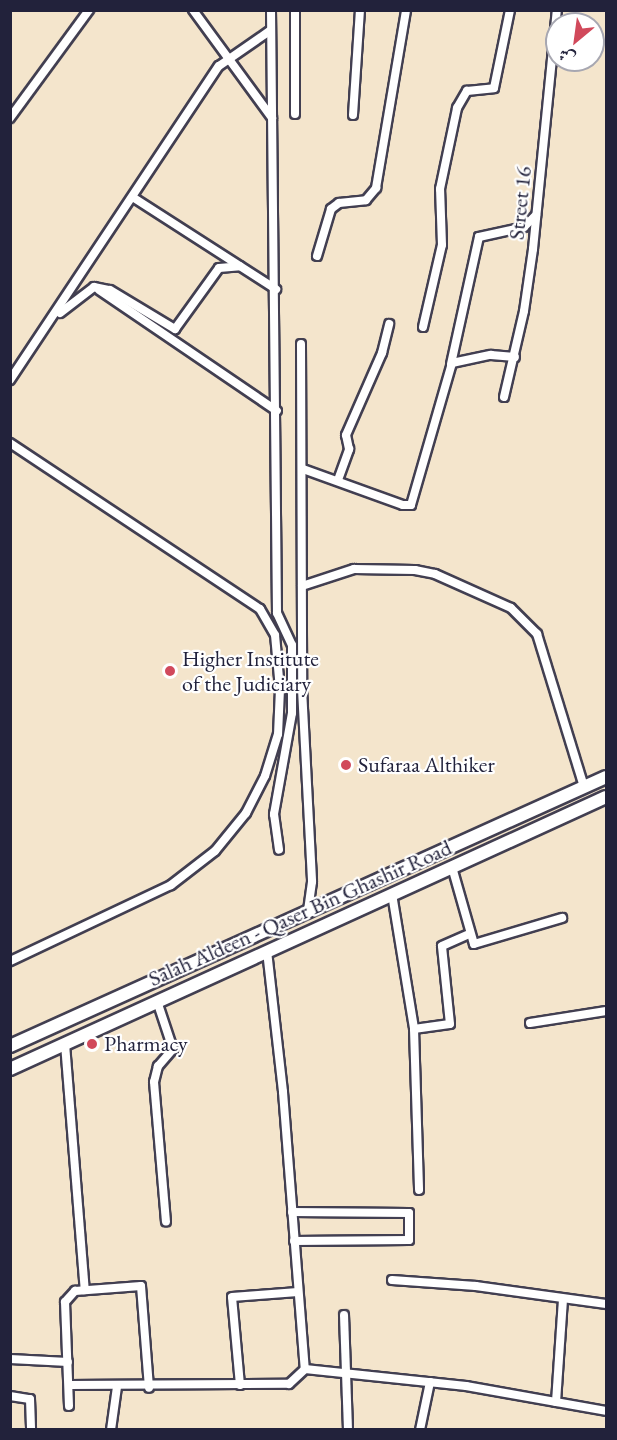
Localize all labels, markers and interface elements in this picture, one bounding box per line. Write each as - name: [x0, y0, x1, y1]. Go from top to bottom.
- north arrow: [545, 12, 605, 72]
- text: ش: [555, 43, 579, 69]
- street label: Street 16: [503, 165, 537, 241]
- place label: Higher Institute of the Judiciary: [182, 645, 319, 696]
- marker: Higher Institute of the Judiciary: [163, 664, 177, 678]
- place label: Sufaraa Althiker: [358, 752, 495, 778]
- marker: Sufaraa Althiker: [339, 758, 353, 772]
- street label: Salah Aldeen - Qaser Bin Ghashir Road: [144, 834, 456, 992]
- place label: Pharmacy: [104, 1031, 188, 1057]
- marker: Pharmacy: [85, 1037, 99, 1051]

